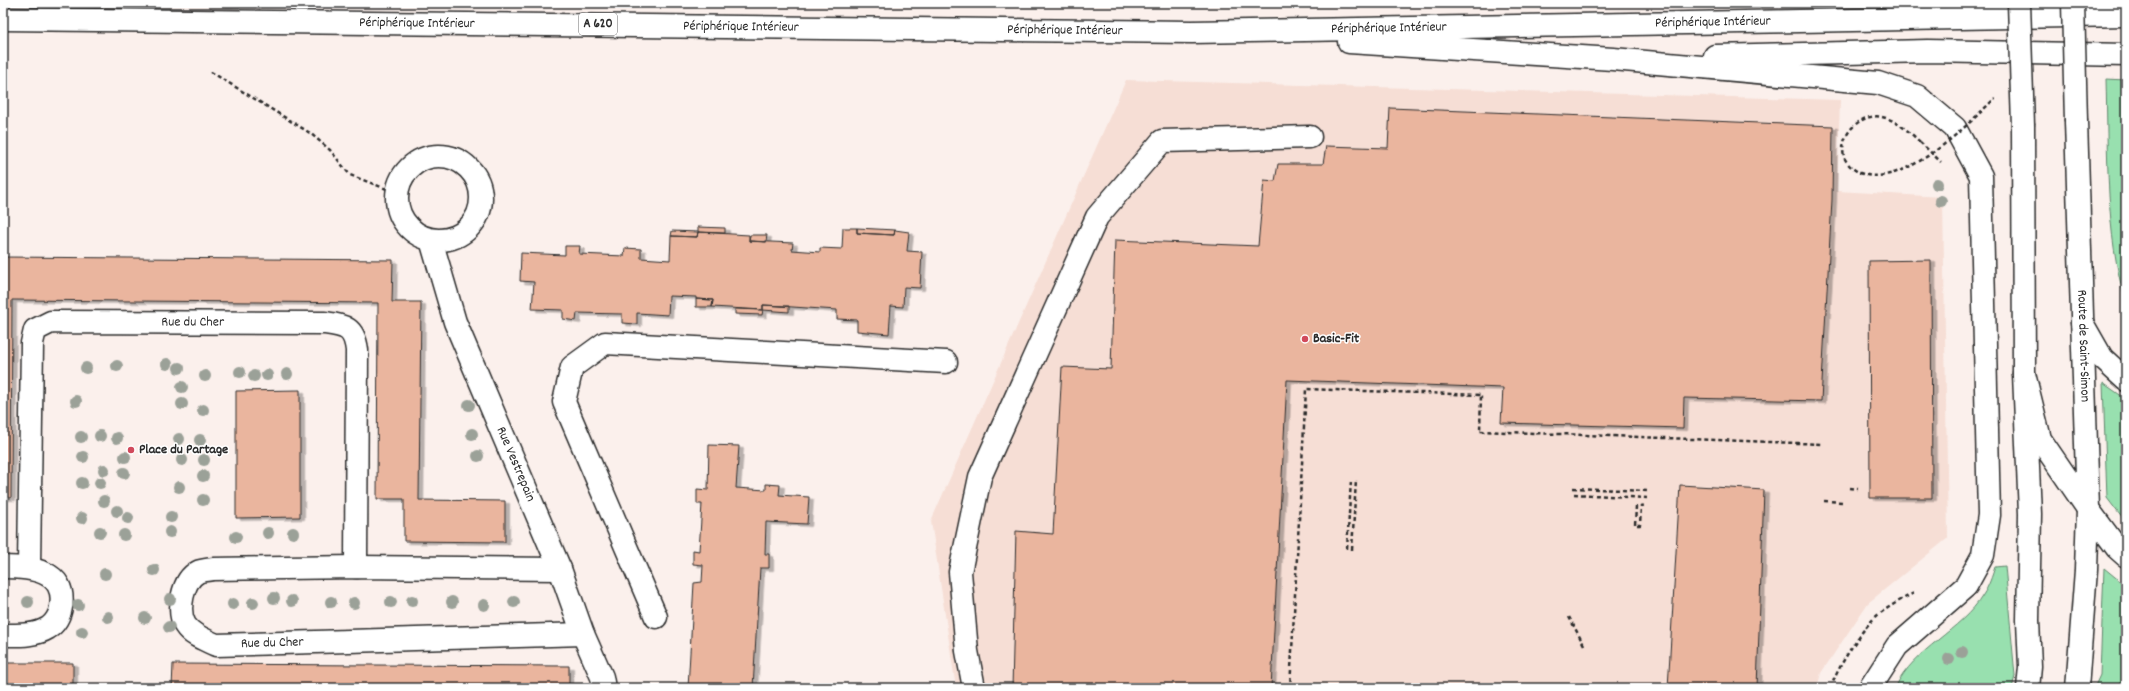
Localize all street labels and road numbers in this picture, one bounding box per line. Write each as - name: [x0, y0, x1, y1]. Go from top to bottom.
- street label: Périphérique Intérieur: [1655, 11, 1772, 34]
- street label: Périphérique Intérieur: [359, 13, 476, 34]
- road number: A 620: [579, 13, 617, 35]
- street label: Périphérique Intérieur: [683, 16, 800, 38]
- street label: Périphérique Intérieur: [1331, 17, 1448, 39]
- street label: Périphérique Intérieur: [1007, 20, 1124, 41]
- street label: Route de Saint-Simon: [2071, 289, 2095, 402]
- street label: Rue du Cher: [161, 312, 225, 333]
- street label: Rue Vestrepain: [491, 424, 540, 505]
- street label: Rue du Cher: [241, 632, 305, 654]

